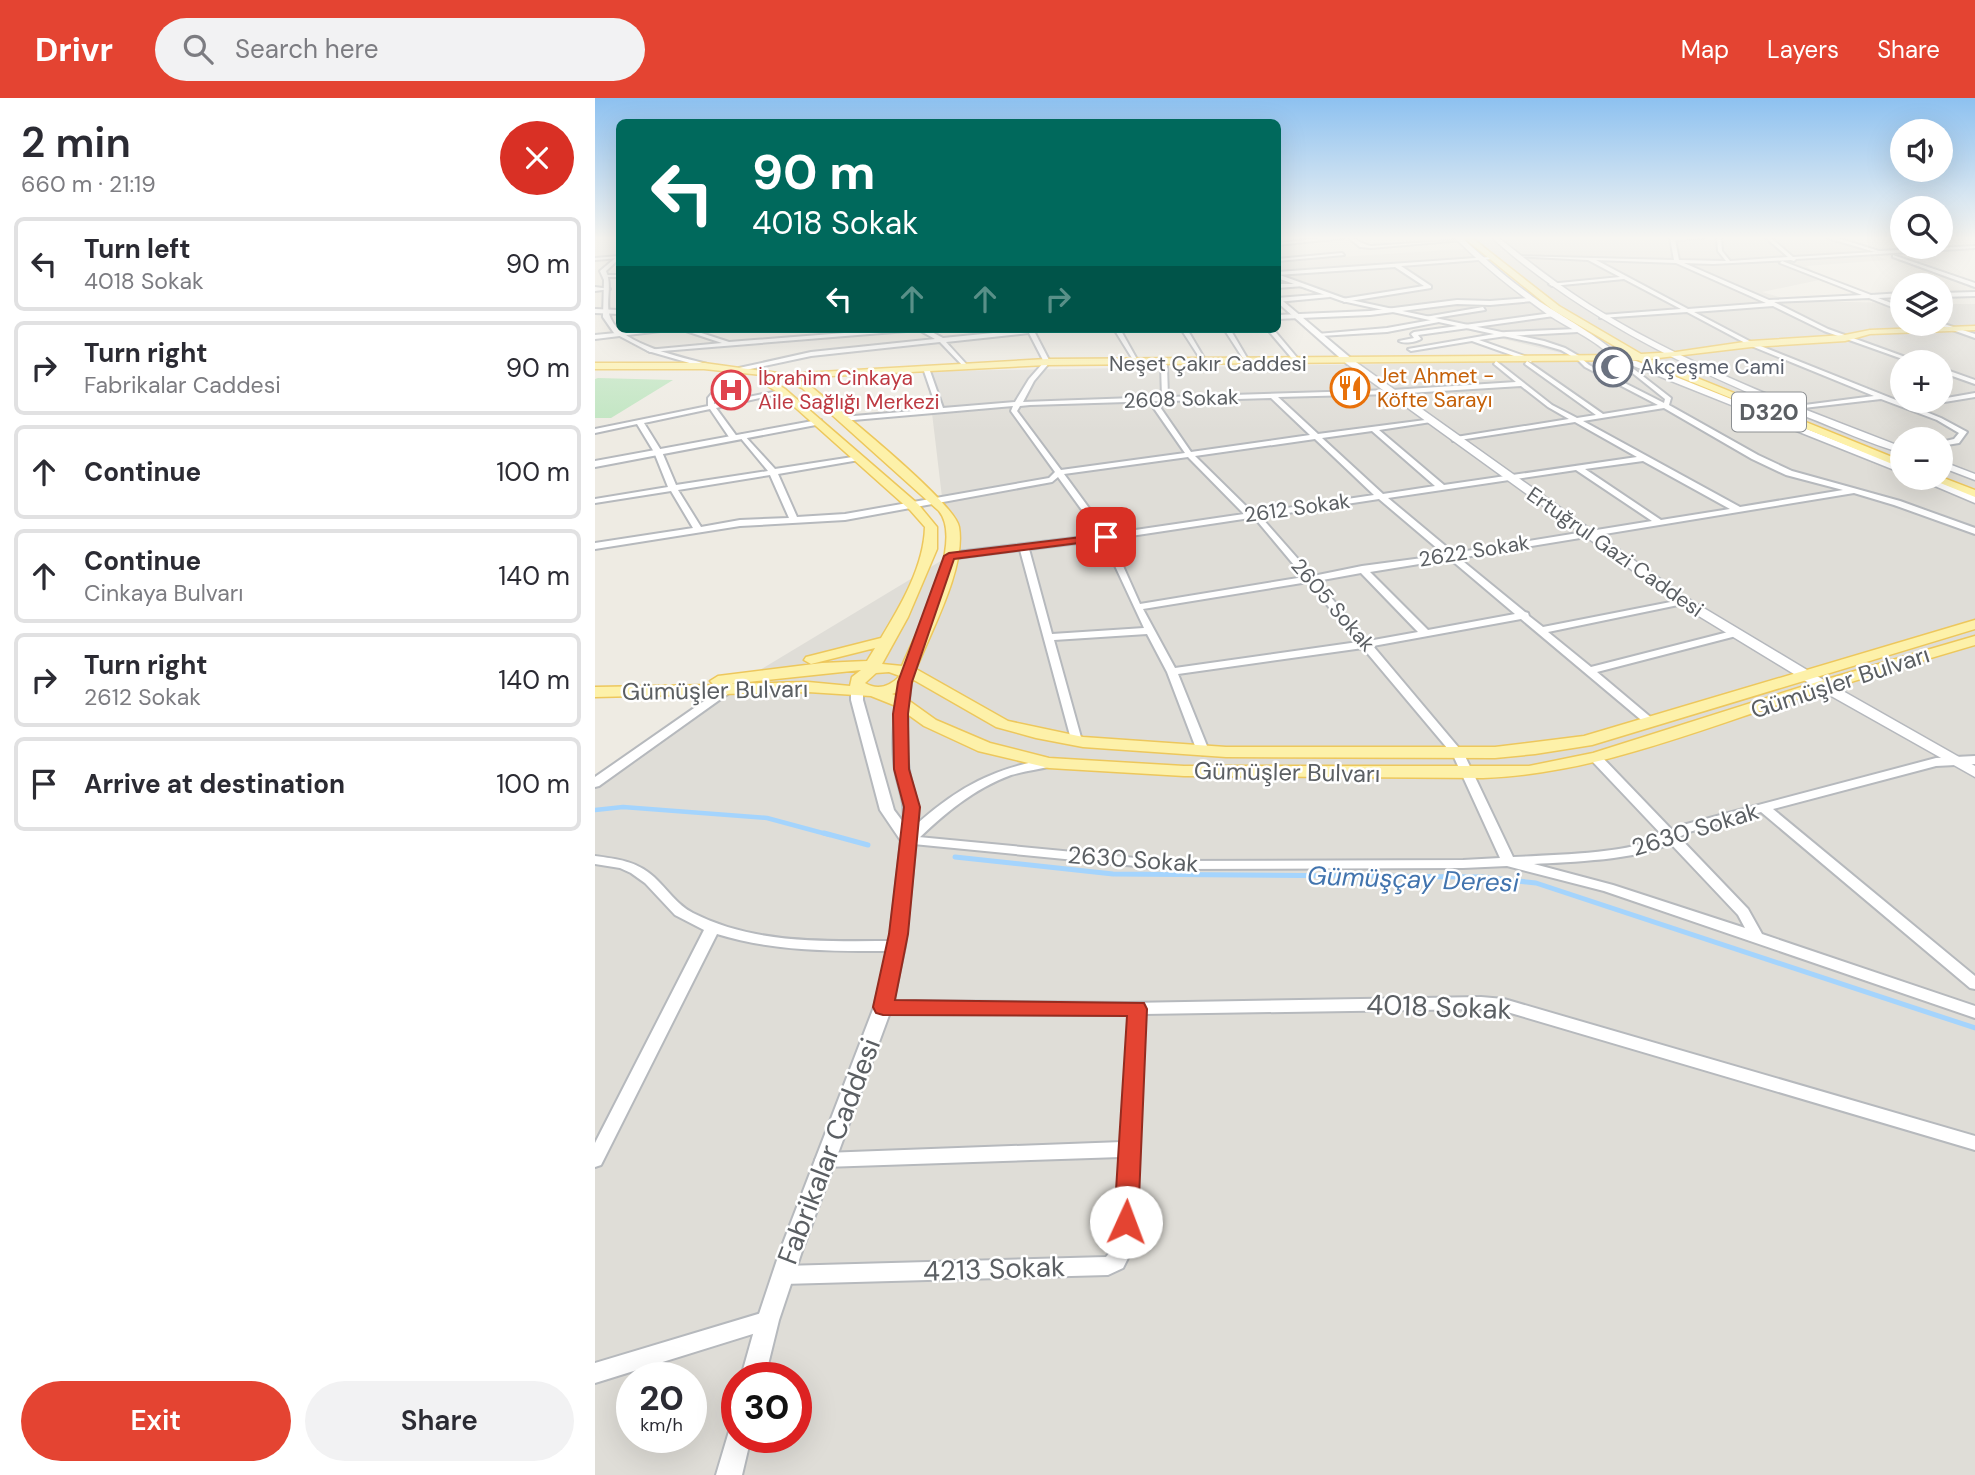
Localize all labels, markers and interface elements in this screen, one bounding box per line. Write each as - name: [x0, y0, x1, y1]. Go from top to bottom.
- search box: [155, 18, 645, 81]
- text: Drivr: [35, 28, 113, 71]
- icon: search: [179, 30, 217, 68]
- text: Search here: [235, 32, 378, 66]
- text: Map: [1681, 34, 1729, 65]
- text: Layers: [1767, 34, 1839, 65]
- text: Share: [1877, 34, 1940, 65]
- text: 2 min: [21, 115, 131, 170]
- map controls: [1890, 119, 1953, 490]
- button: sound: [1890, 119, 1953, 182]
- button: close: [500, 121, 574, 195]
- text: 90 m: [752, 140, 875, 204]
- icon: left: [637, 147, 728, 238]
- text: 660 m · 21:19: [21, 169, 156, 199]
- button: search: [1890, 196, 1953, 259]
- text: 4018 Sokak: [752, 202, 918, 244]
- text: Turn left: [84, 232, 191, 266]
- icon: left: [25, 245, 63, 283]
- text: 90 m: [506, 247, 570, 281]
- text: 4018 Sokak: [84, 266, 204, 296]
- button: layers: [1890, 273, 1953, 336]
- icon: left: [820, 280, 858, 318]
- icon: ahead: [893, 280, 931, 318]
- icon: ahead: [966, 280, 1004, 318]
- icon: right: [1039, 280, 1077, 318]
- text: Turn right: [84, 336, 208, 370]
- mosque icon: Akçeşme Cami: [1592, 346, 1634, 388]
- icon: right: [25, 349, 63, 387]
- street label: Neşet Çakır Caddesi: [1109, 350, 1307, 378]
- button: +: [1890, 350, 1953, 413]
- text: 90 m: [506, 351, 570, 385]
- place label: Akçeşme Cami: [1640, 353, 1785, 381]
- place label: Jet Ahmet - Köfte Sarayı: [1377, 362, 1494, 414]
- place label: İbrahim Cinkaya Aile Sağlığı Merkezi: [758, 364, 940, 416]
- restaurant icon: Jet Ahmet - Köfte Sarayı: [1329, 367, 1371, 409]
- hospital icon: İbrahim Cinkaya Aile Sağlığı Merkezi: [710, 369, 752, 411]
- text: Fabrikalar Caddesi: [84, 370, 281, 400]
- street label: 2608 Sokak: [1123, 383, 1239, 415]
- road number: D320: [1732, 392, 1806, 432]
- button: −: [1890, 427, 1953, 490]
- icon: ahead: [25, 453, 63, 491]
- text: Continue: [84, 455, 201, 489]
- text: 100 m: [496, 455, 570, 489]
- street label: Ertuğrul Gazi Caddesi: [1521, 480, 1709, 624]
- street label: 2612 Sokak: [1242, 487, 1352, 529]
- pin: [1076, 507, 1136, 567]
- icon: arrive: [1087, 518, 1125, 556]
- street label: 2622 Sokak: [1417, 528, 1532, 574]
- text: Continue: [84, 544, 201, 578]
- street label: 2605 Sokak: [1285, 552, 1382, 658]
- icon: ahead: [25, 557, 63, 595]
- text: 140 m: [498, 559, 570, 593]
- text: Cinkaya Bulvarı: [84, 578, 243, 608]
- street label: Gümüşler Bulvarı: [1747, 638, 1933, 726]
- text: Turn right: [84, 648, 208, 682]
- icon: right: [25, 661, 63, 699]
- text: 140 m: [498, 663, 570, 697]
- street label: Gümüşler Bulvarı: [622, 673, 808, 707]
- text: 2612 Sokak: [84, 682, 201, 712]
- street label: Gümüşler Bulvarı: [1194, 755, 1380, 789]
- icon: arrive: [25, 765, 63, 803]
- text: Arrive at destination: [84, 767, 345, 801]
- text: 100 m: [496, 767, 570, 801]
- street label: 2630 Sokak: [1628, 795, 1762, 863]
- street label: 2630 Sokak: [1066, 839, 1200, 879]
- water label: Gümüşçay Deresi: [1306, 858, 1520, 900]
- street label: 4018 Sokak: [1366, 986, 1512, 1028]
- street label: Fabrikalar Caddesi: [769, 1033, 889, 1269]
- position arrow: [1089, 1185, 1163, 1259]
- street label: 4213 Sokak: [922, 1248, 1066, 1290]
- speed limit sign: 30: [721, 1362, 812, 1453]
- text: 20: [639, 1375, 684, 1421]
- button: Exit: [21, 1381, 291, 1461]
- button: Share: [305, 1381, 574, 1461]
- text: km/h: [640, 1413, 683, 1437]

